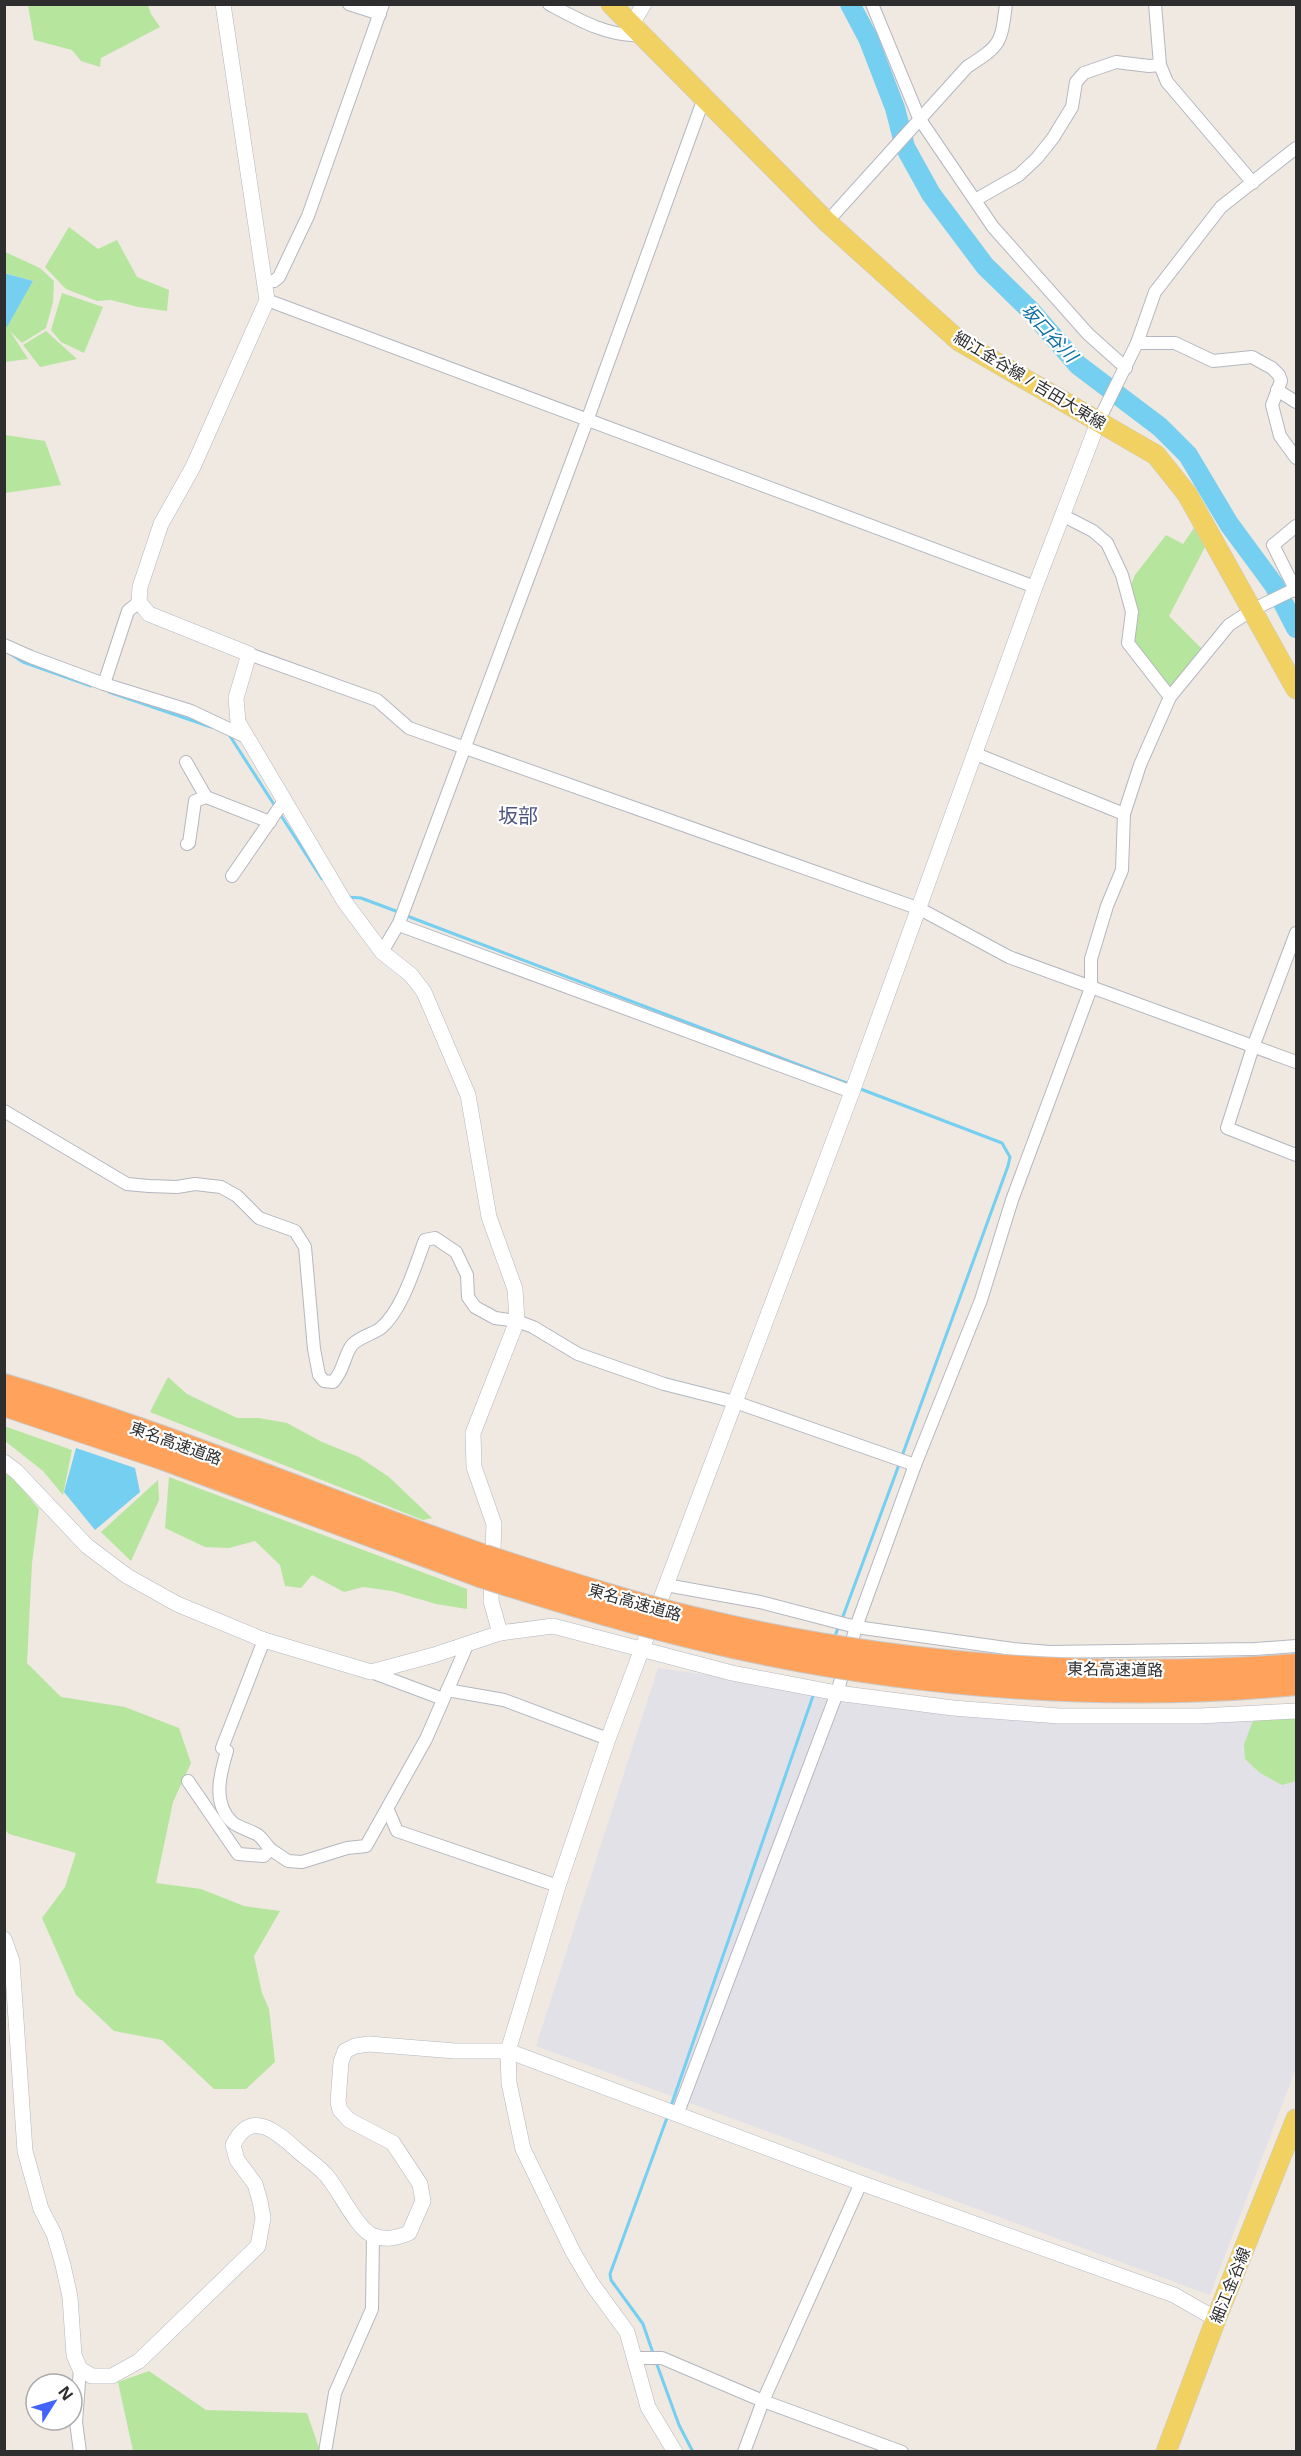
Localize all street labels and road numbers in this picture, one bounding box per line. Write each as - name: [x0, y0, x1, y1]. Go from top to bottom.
- street label: 細江金谷線 / 吉田大東線: [950, 326, 1110, 434]
- street label: 東名高速道路: [127, 1416, 225, 1470]
- street label: 東名高速道路: [586, 1578, 684, 1626]
- street label: 東名高速道路: [1067, 1657, 1163, 1681]
- street label: 細江金谷線: [1205, 2244, 1255, 2326]

